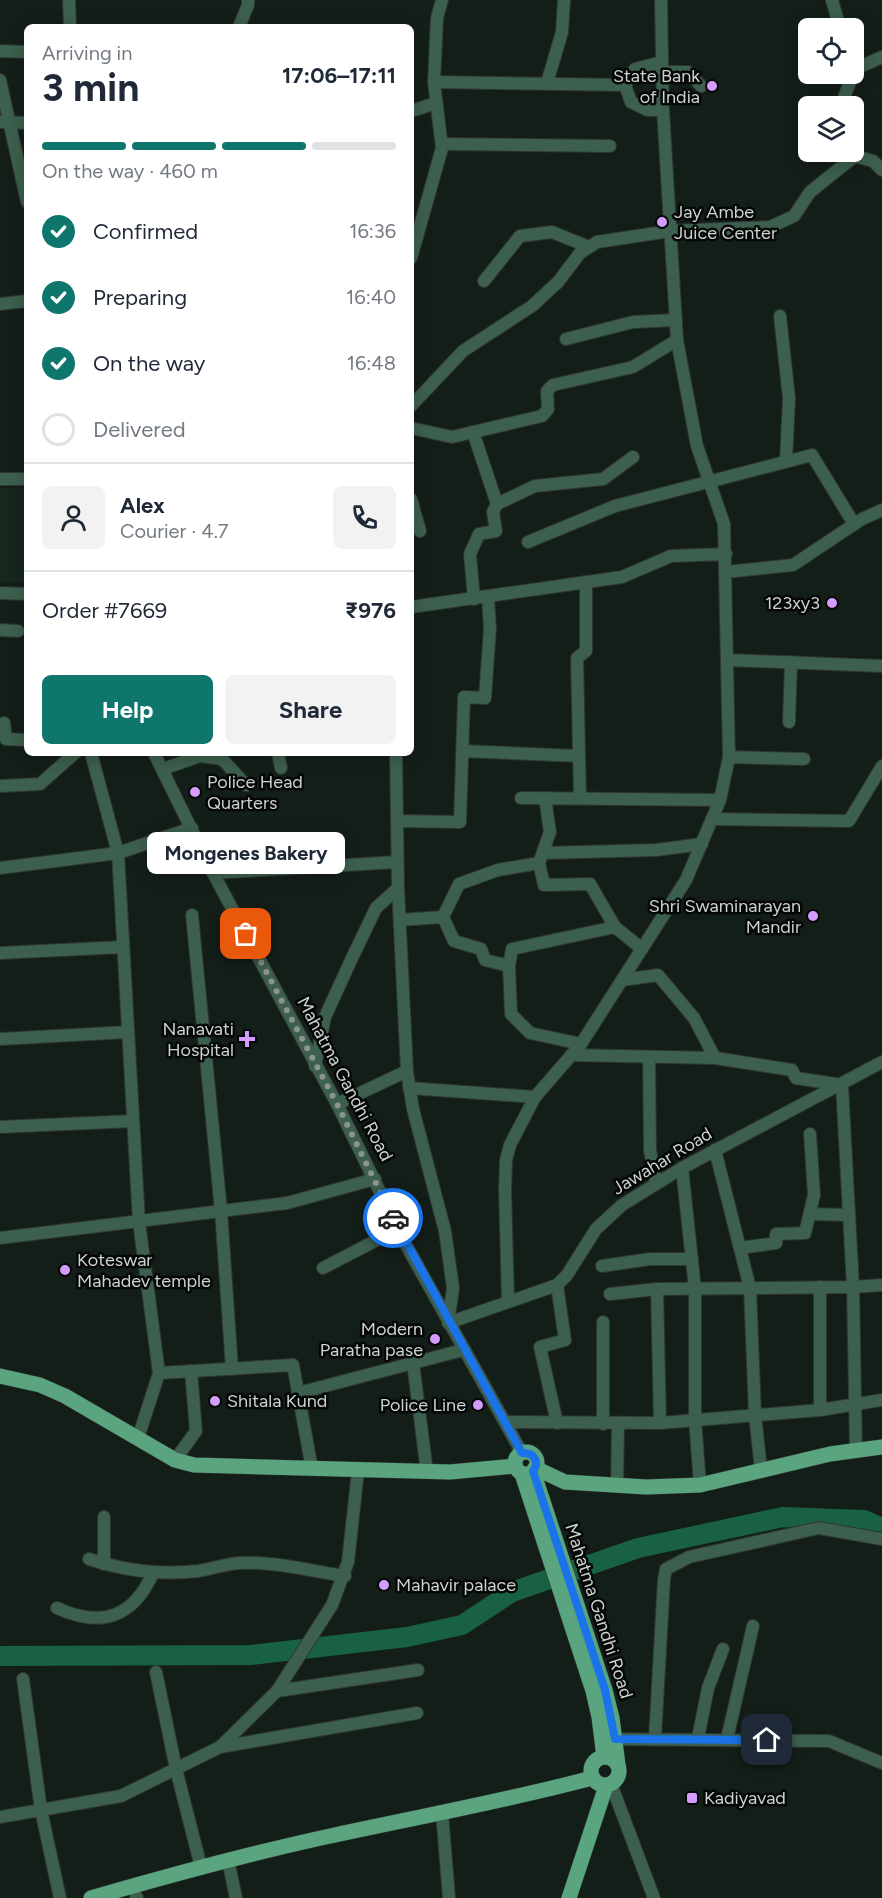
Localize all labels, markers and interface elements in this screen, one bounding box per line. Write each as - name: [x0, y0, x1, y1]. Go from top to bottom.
- map controls: [798, 18, 864, 162]
- button: locate: [798, 18, 864, 84]
- text: Arriving in: [42, 41, 132, 65]
- text: 17:06–17:11: [282, 62, 396, 89]
- text: 3 min: [42, 64, 139, 111]
- place label: State Bank of India: [613, 65, 700, 108]
- marker: State Bank of India: [705, 79, 719, 93]
- button: layers: [798, 96, 864, 162]
- text: On the way · 460 m: [42, 159, 218, 183]
- place label: Jay Ambe Juice Center: [674, 201, 777, 244]
- icon: check: [42, 215, 75, 248]
- marker: Jay Ambe Juice Center: [655, 215, 669, 229]
- text: Confirmed: [93, 218, 198, 245]
- text: 16:36: [349, 219, 396, 243]
- icon: check: [42, 281, 75, 314]
- text: Preparing: [93, 284, 187, 311]
- text: 16:40: [346, 285, 396, 309]
- icon: check: [42, 347, 75, 380]
- text: On the way: [93, 350, 205, 377]
- text: 16:48: [347, 351, 396, 375]
- text: Delivered: [93, 416, 186, 443]
- button: person: [42, 486, 105, 549]
- button: phone: [333, 486, 396, 549]
- text: Alex: [120, 492, 165, 519]
- text: Courier · 4.7: [120, 519, 229, 543]
- place label: 123xy3: [765, 592, 820, 614]
- marker: 123xy3: [825, 596, 839, 610]
- text: Order #7669: [42, 597, 167, 624]
- text: ₹976: [345, 597, 396, 624]
- button: Help: [42, 675, 213, 744]
- button: Share: [225, 675, 396, 744]
- place label: Police Head Quarters: [207, 771, 303, 814]
- marker: Police Head Quarters: [188, 785, 202, 799]
- callout: Mongenes Bakery: [147, 832, 345, 874]
- text: Mongenes Bakery: [164, 841, 328, 865]
- place label: Shri Swaminarayan Mandir: [649, 895, 801, 938]
- pin: [220, 908, 271, 959]
- marker: Shri Swaminarayan Mandir: [806, 909, 820, 923]
- icon: bag: [229, 917, 262, 950]
- street label: Mahatma Gandhi Road: [292, 993, 398, 1165]
- place label: Nanavati Hospital: [162, 1018, 234, 1061]
- marker: Nanavati Hospital: [238, 1030, 256, 1048]
- street label: Jawahar Road: [608, 1123, 716, 1199]
- courier: [363, 1188, 423, 1248]
- icon: car: [377, 1202, 410, 1235]
- place label: Koteswar Mahadev temple: [77, 1249, 211, 1292]
- marker: Koteswar Mahadev temple: [58, 1263, 72, 1277]
- place label: Modern Paratha pase: [320, 1318, 423, 1361]
- marker: Modern Paratha pase: [428, 1332, 442, 1346]
- place label: Shitala Kund: [227, 1390, 327, 1412]
- marker: Shitala Kund: [208, 1394, 222, 1408]
- place label: Police Line: [380, 1394, 466, 1416]
- marker: Police Line: [471, 1398, 485, 1412]
- street label: Mahatma Gandhi Road: [560, 1521, 638, 1701]
- place label: Mahavir palace: [396, 1574, 516, 1596]
- marker: Mahavir palace: [377, 1578, 391, 1592]
- pin: [741, 1714, 792, 1765]
- icon: home: [750, 1723, 783, 1756]
- place label: Kadiyavad: [704, 1787, 786, 1809]
- marker: Kadiyavad: [685, 1791, 699, 1805]

